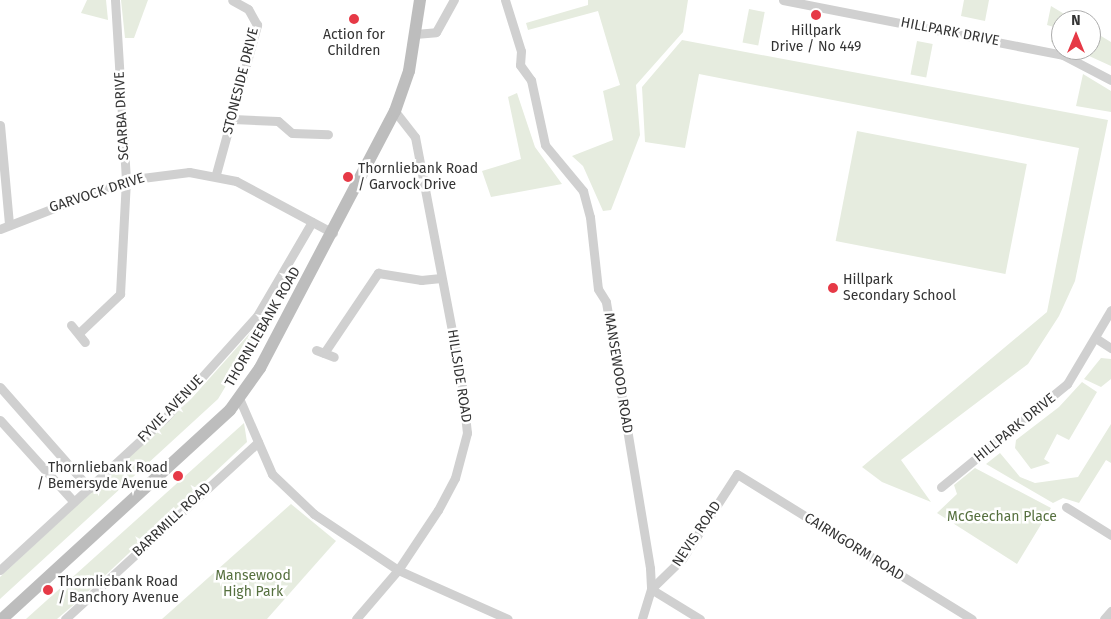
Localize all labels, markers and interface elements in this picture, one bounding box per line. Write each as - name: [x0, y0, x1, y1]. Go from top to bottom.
- marker: Hillpark Drive / No 449: [810, 9, 822, 21]
- north arrow: [1051, 10, 1101, 60]
- text: N: [1071, 12, 1081, 29]
- marker: Action for Children: [348, 13, 360, 25]
- street label: HILLPARK DRIVE: [899, 14, 1001, 50]
- place label: Hillpark Drive / No 449: [771, 23, 861, 56]
- street label: STONESIDE DRIVE: [220, 26, 262, 136]
- place label: Action for Children: [323, 27, 385, 59]
- street label: SCARBA DRIVE: [111, 71, 133, 161]
- place label: Thornliebank Road / Garvock Drive: [358, 161, 478, 193]
- street label: GARVOCK DRIVE: [47, 170, 147, 216]
- marker: Thornliebank Road / Garvock Drive: [342, 171, 354, 183]
- street label: THORNLIEBANK ROAD: [222, 264, 304, 390]
- place label: Hillpark Secondary School: [843, 272, 956, 304]
- marker: Hillpark Secondary School: [827, 282, 839, 294]
- street label: MANSEWOOD ROAD: [600, 311, 636, 435]
- street label: HILLSIDE ROAD: [443, 328, 475, 424]
- street label: FYVIE AVENUE: [135, 372, 207, 446]
- street label: HILLPARK DRIVE: [971, 390, 1059, 466]
- place label: Thornliebank Road / Bemersyde Avenue: [37, 460, 168, 492]
- marker: Thornliebank Road / Bemersyde Avenue: [172, 470, 184, 482]
- street label: BARRMILL ROAD: [129, 479, 215, 561]
- street label: NEVIS ROAD: [669, 498, 725, 570]
- park label: McGeechan Place: [947, 509, 1057, 525]
- street label: CAIRNGORM ROAD: [801, 510, 907, 584]
- park label: Mansewood High Park: [215, 568, 291, 600]
- place label: Thornliebank Road / Banchory Avenue: [58, 574, 179, 606]
- marker: Thornliebank Road / Banchory Avenue: [42, 584, 54, 596]

